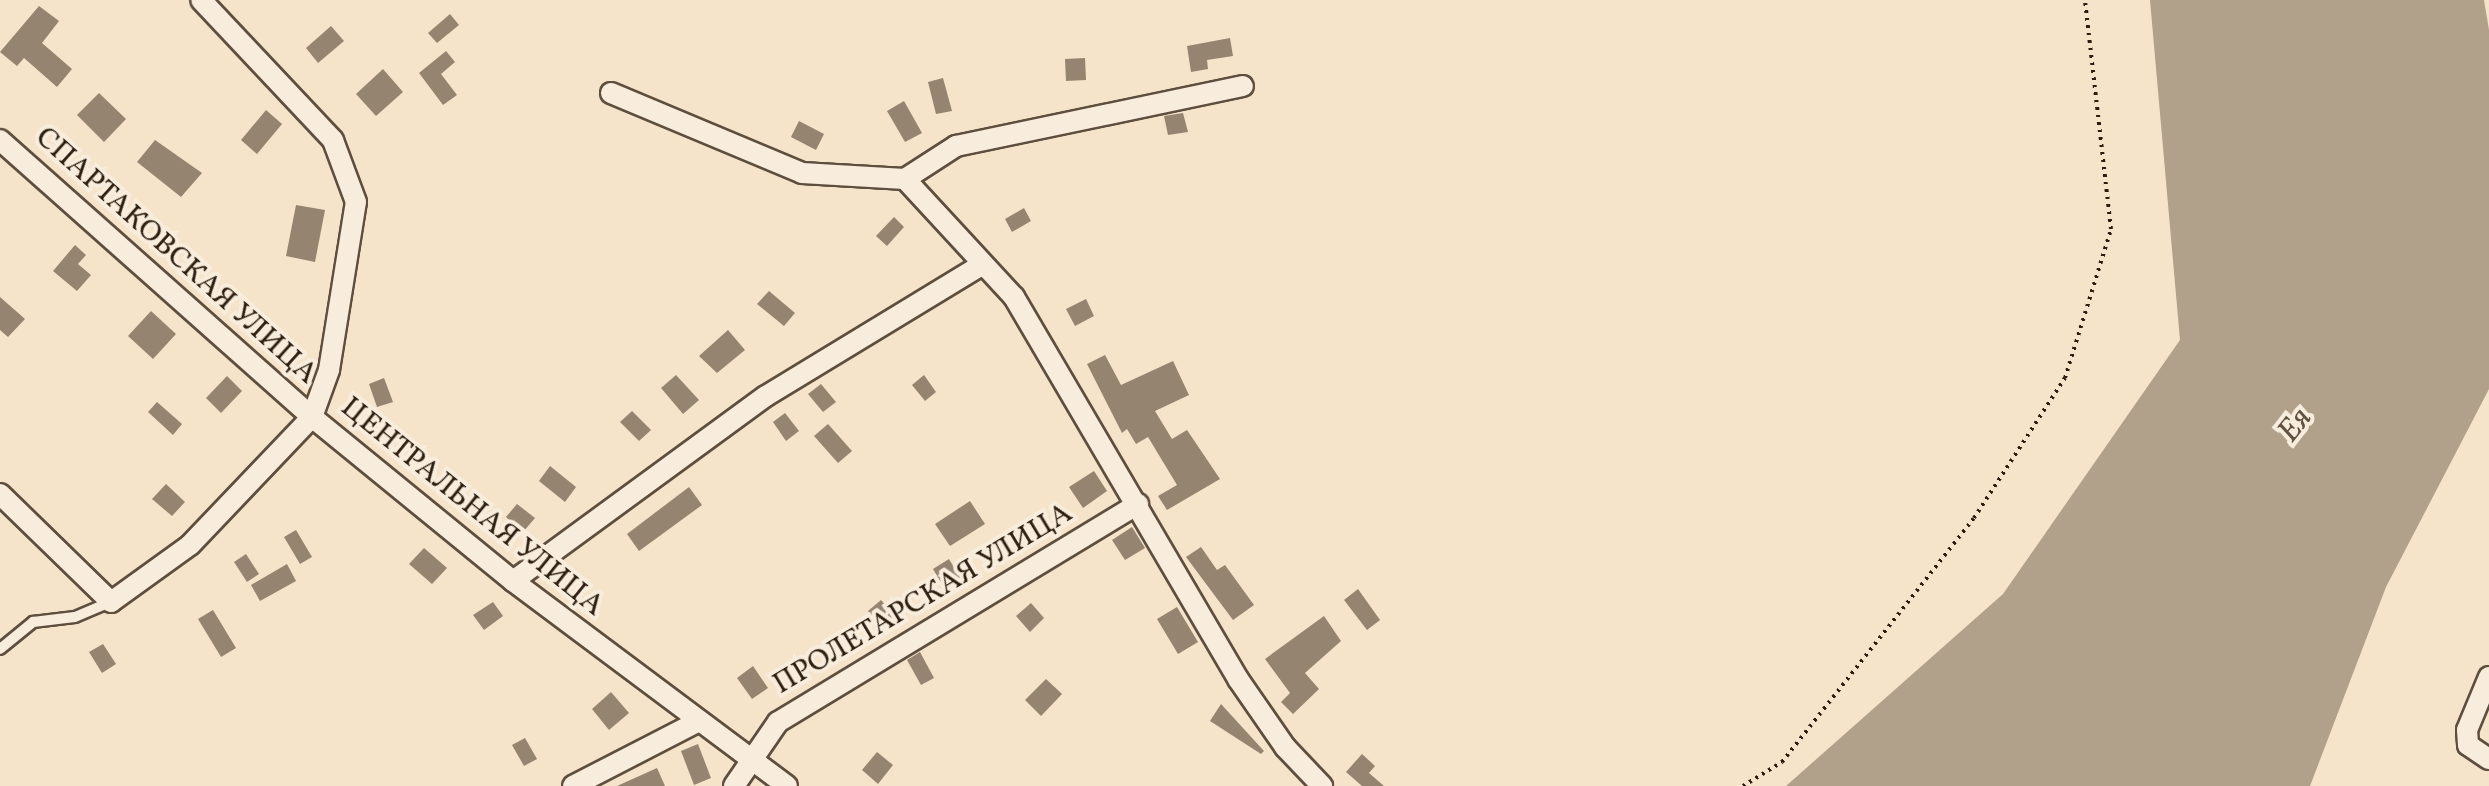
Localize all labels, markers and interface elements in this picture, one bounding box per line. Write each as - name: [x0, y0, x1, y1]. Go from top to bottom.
- street label: СПАРТАКОВСКАЯ УЛИЦА: [28, 120, 324, 392]
- street label: ЦЕНТРАЛЬНАЯ УЛИЦА: [333, 390, 611, 624]
- water label: Ея: [2271, 401, 2321, 451]
- street label: ПРОЛЕТАРСКАЯ УЛИЦА: [767, 495, 1079, 703]

